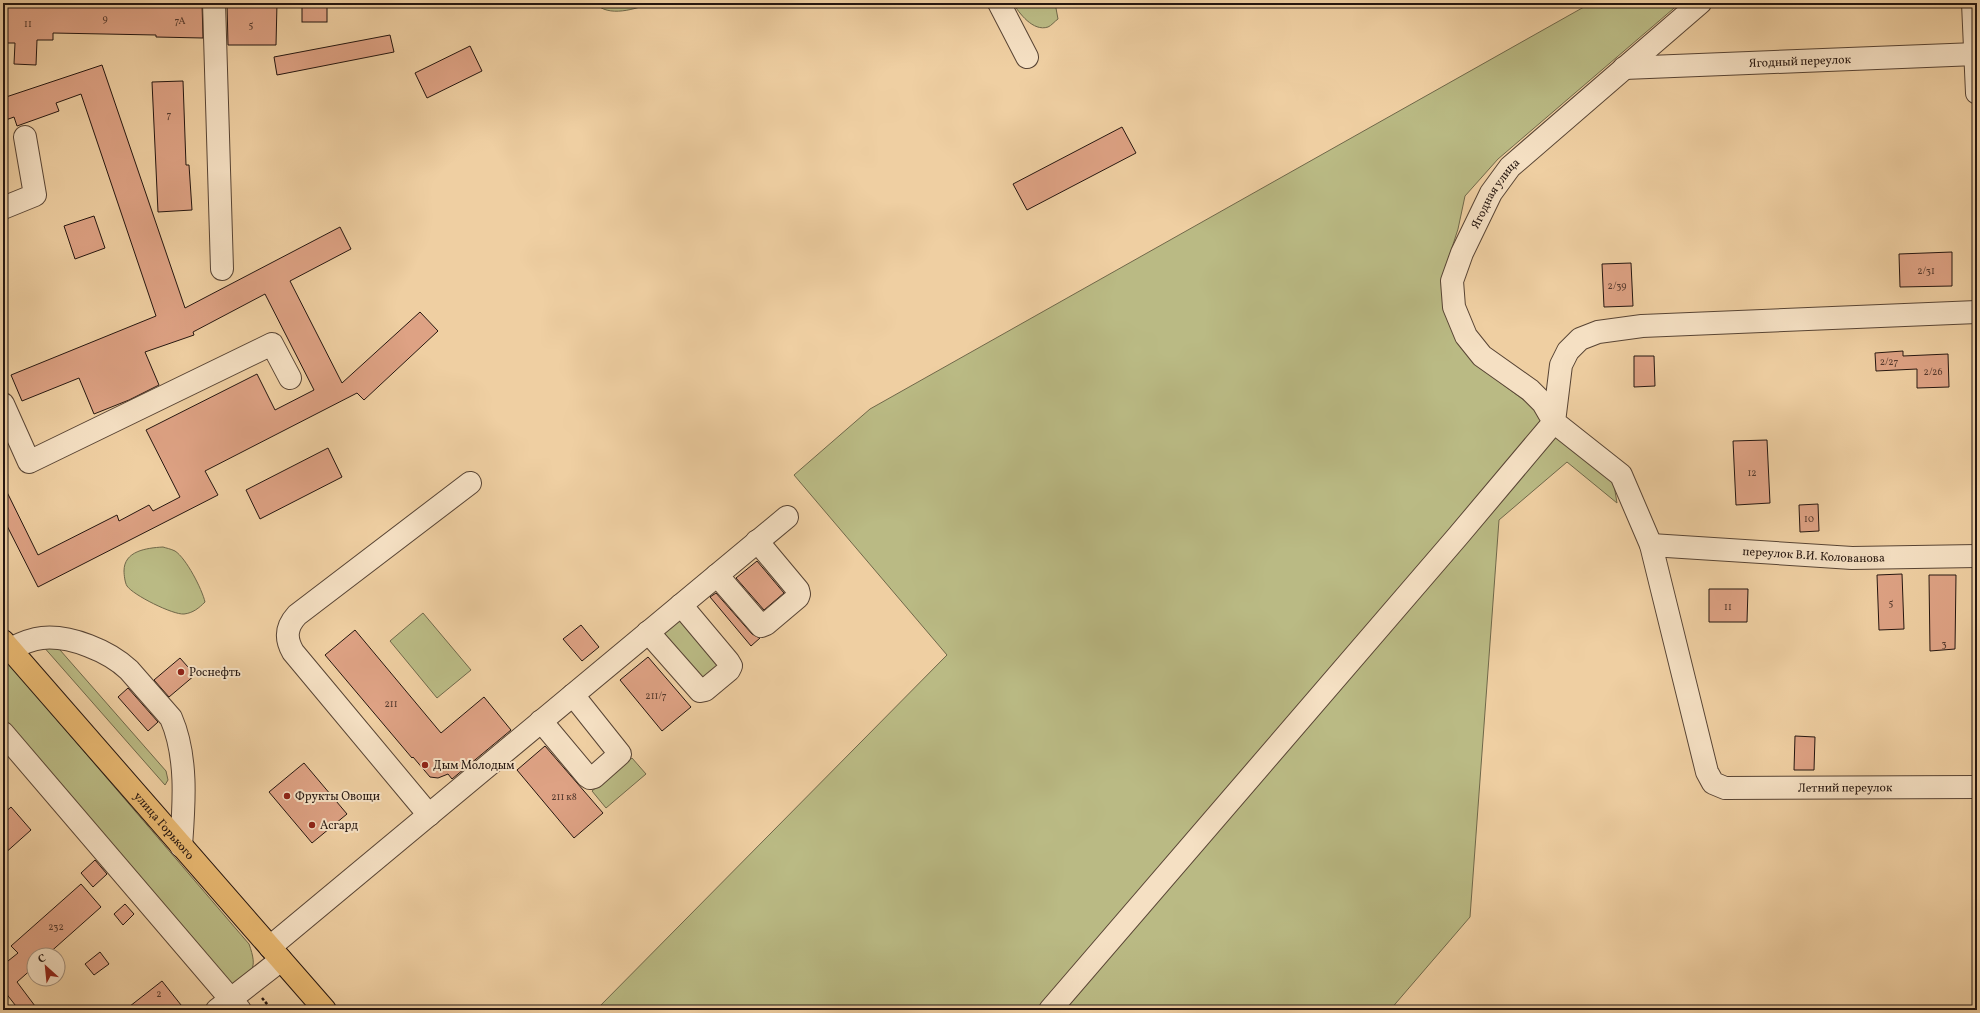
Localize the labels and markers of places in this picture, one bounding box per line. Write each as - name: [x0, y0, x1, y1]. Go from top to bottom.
- place label: Роснефть: [189, 665, 241, 681]
- marker: Роснефть: [176, 667, 186, 677]
- place label: Дым Молодым: [433, 758, 515, 774]
- marker: Дым Молодым: [420, 760, 430, 770]
- place label: Фрукты Овощи: [295, 789, 380, 805]
- marker: Фрукты Овощи: [282, 791, 292, 801]
- place label: Асгард: [320, 818, 358, 834]
- marker: Асгард: [307, 820, 317, 830]

